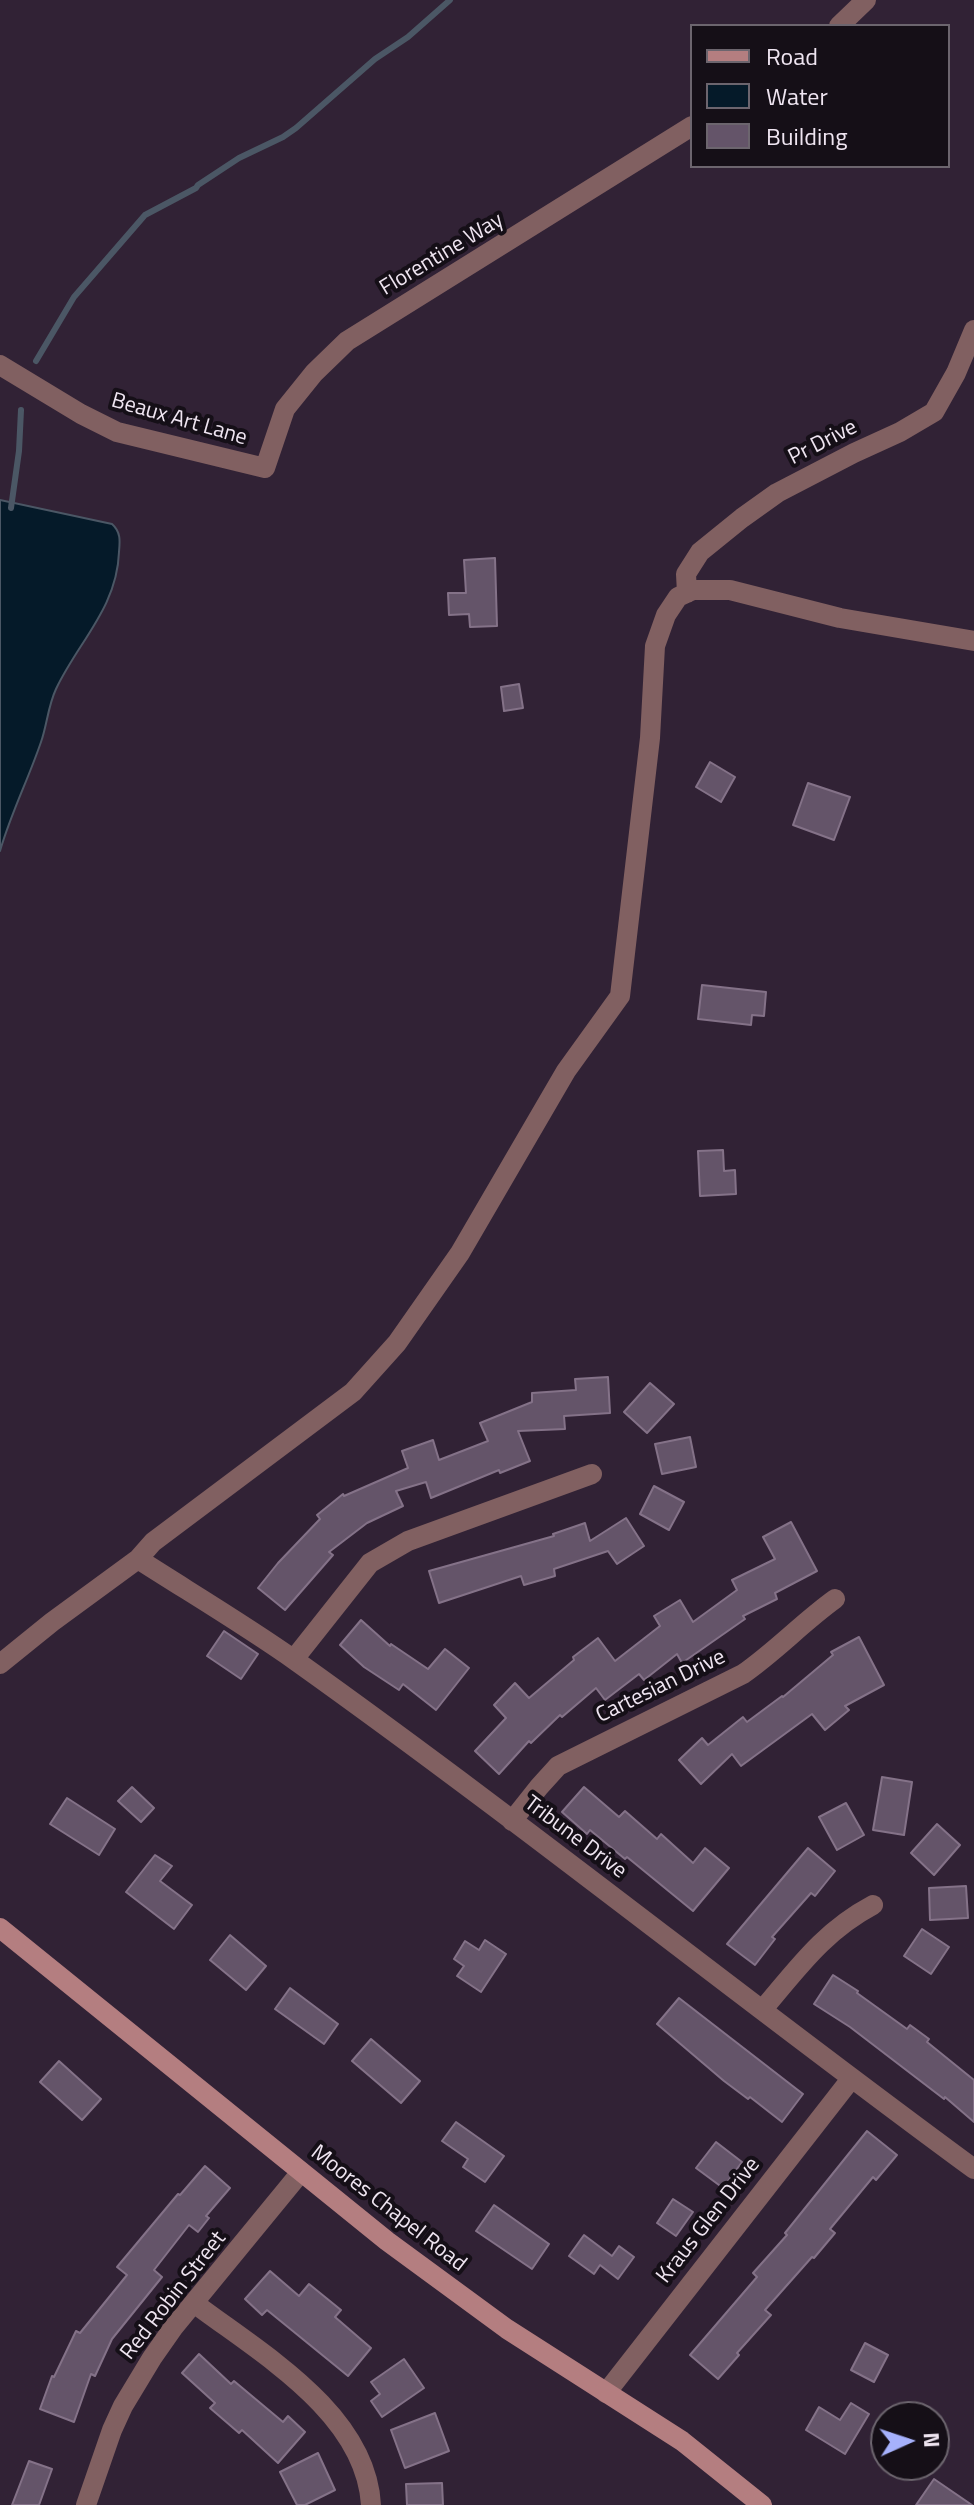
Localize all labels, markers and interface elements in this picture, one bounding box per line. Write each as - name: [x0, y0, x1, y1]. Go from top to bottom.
- legend: [690, 24, 950, 168]
- text: Road: [766, 38, 818, 74]
- text: Water: [766, 78, 828, 114]
- text: Building: [766, 118, 848, 154]
- street label: Florentine Way: [375, 208, 509, 302]
- street label: Beaux Art Lane: [108, 388, 250, 452]
- street label: Pr Drive: [784, 415, 862, 471]
- street label: Cartesian Drive: [592, 1644, 730, 1730]
- street label: Tribune Drive: [519, 1791, 631, 1885]
- street label: Moores Chapel Road: [305, 2140, 471, 2278]
- street label: Kraus Glen Drive: [652, 2153, 766, 2289]
- street label: Red Robin Street: [116, 2227, 232, 2365]
- north arrow: [870, 2401, 950, 2481]
- text: N: [915, 2431, 949, 2448]

